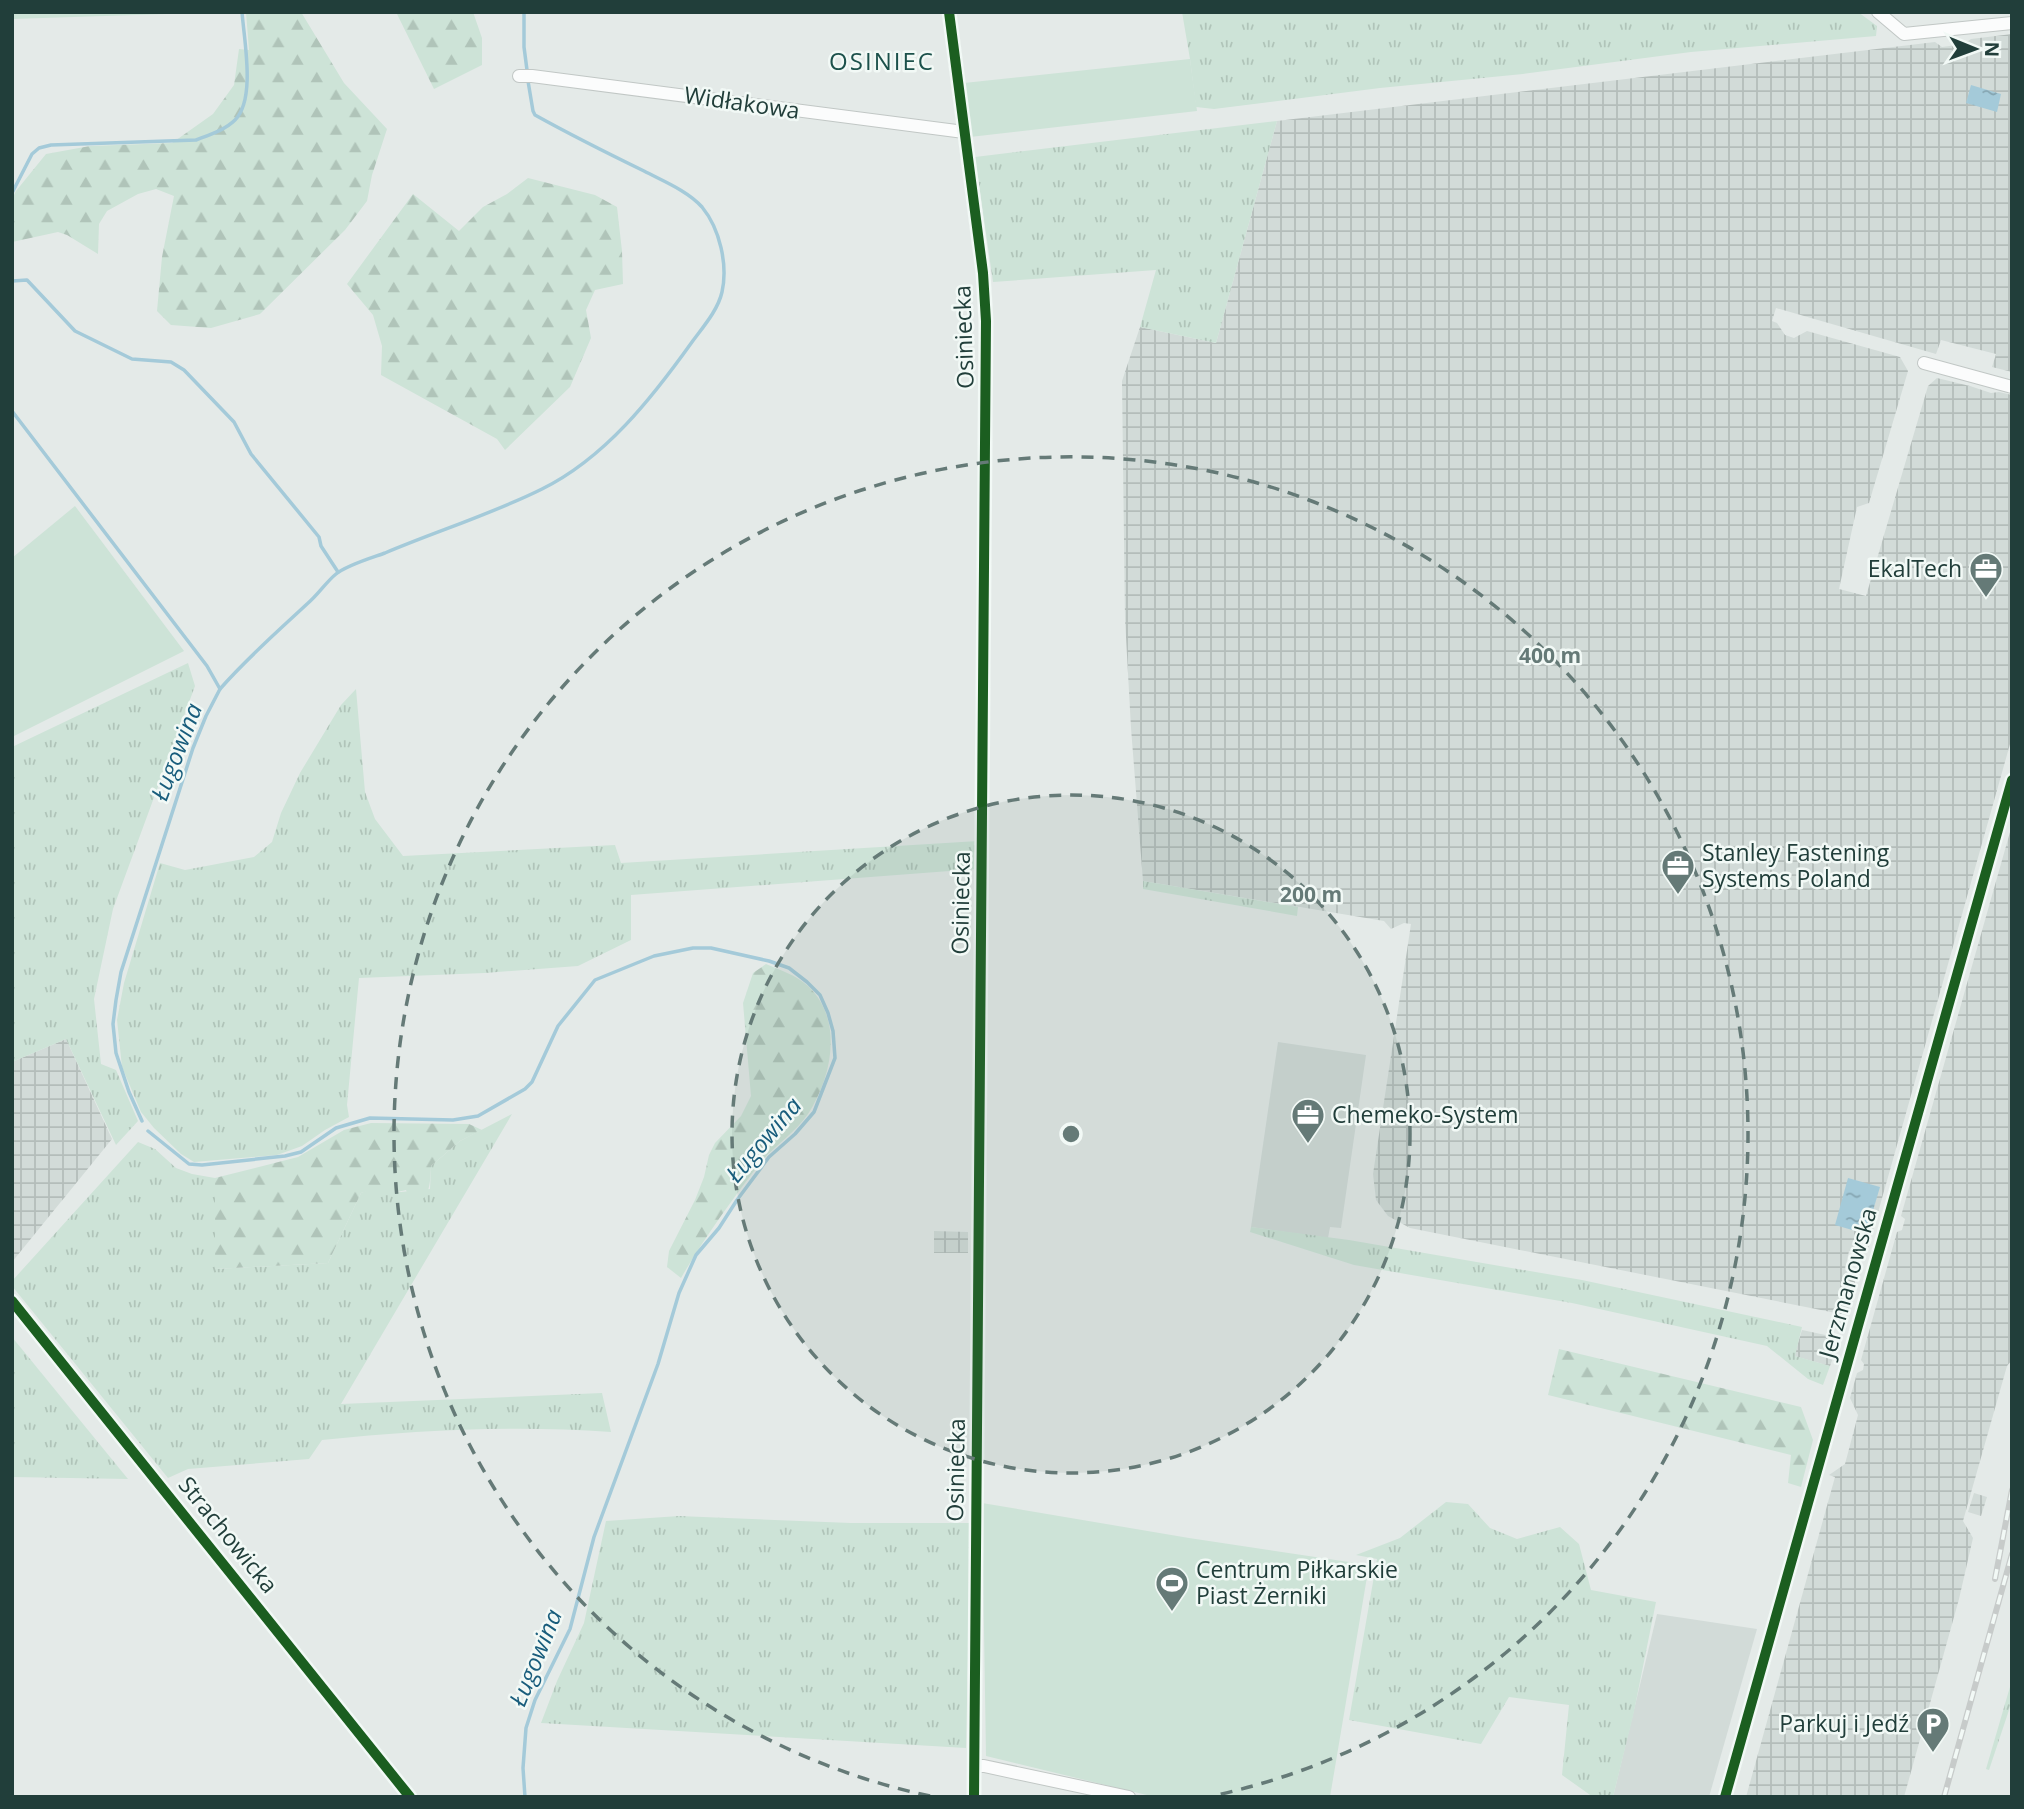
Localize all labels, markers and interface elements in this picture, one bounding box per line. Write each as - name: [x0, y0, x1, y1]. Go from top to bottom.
- north arrow: [1940, 14, 2010, 84]
- text: N: [1979, 41, 2005, 57]
- district label: OSINIEC: [829, 44, 935, 77]
- street label: Widłakowa: [682, 78, 802, 126]
- street label: Osiniecka: [945, 285, 981, 389]
- office icon: EkalTech: [1967, 550, 2005, 599]
- place label: EkalTech: [1868, 552, 1962, 584]
- text: 400 m: [1519, 641, 1581, 669]
- water label: Ługowina: [142, 698, 209, 805]
- place label: Stanley Fastening Systems Poland: [1702, 836, 1890, 894]
- office icon: Stanley Fastening Systems Poland: [1659, 847, 1697, 896]
- street label: Osiniecka: [943, 851, 977, 955]
- text: 200 m: [1280, 880, 1342, 908]
- water label: Ługowina: [717, 1089, 809, 1189]
- office icon: Chemeko-System: [1289, 1096, 1327, 1145]
- place label: Chemeko-System: [1332, 1098, 1519, 1130]
- centre of rings: [1059, 1122, 1083, 1146]
- street label: Jerzmanowska: [1810, 1204, 1884, 1364]
- street label: Osiniecka: [938, 1418, 972, 1522]
- street label: Strachowicka: [172, 1469, 286, 1599]
- place label: Centrum Piłkarskie Piast Żerniki: [1196, 1553, 1398, 1611]
- sports icon: Centrum Piłkarskie Piast Żerniki: [1153, 1564, 1191, 1613]
- water label: Ługowina: [500, 1604, 569, 1711]
- parking icon: Parkuj i Jedź: [1914, 1705, 1952, 1754]
- place label: Parkuj i Jedź: [1779, 1707, 1909, 1739]

